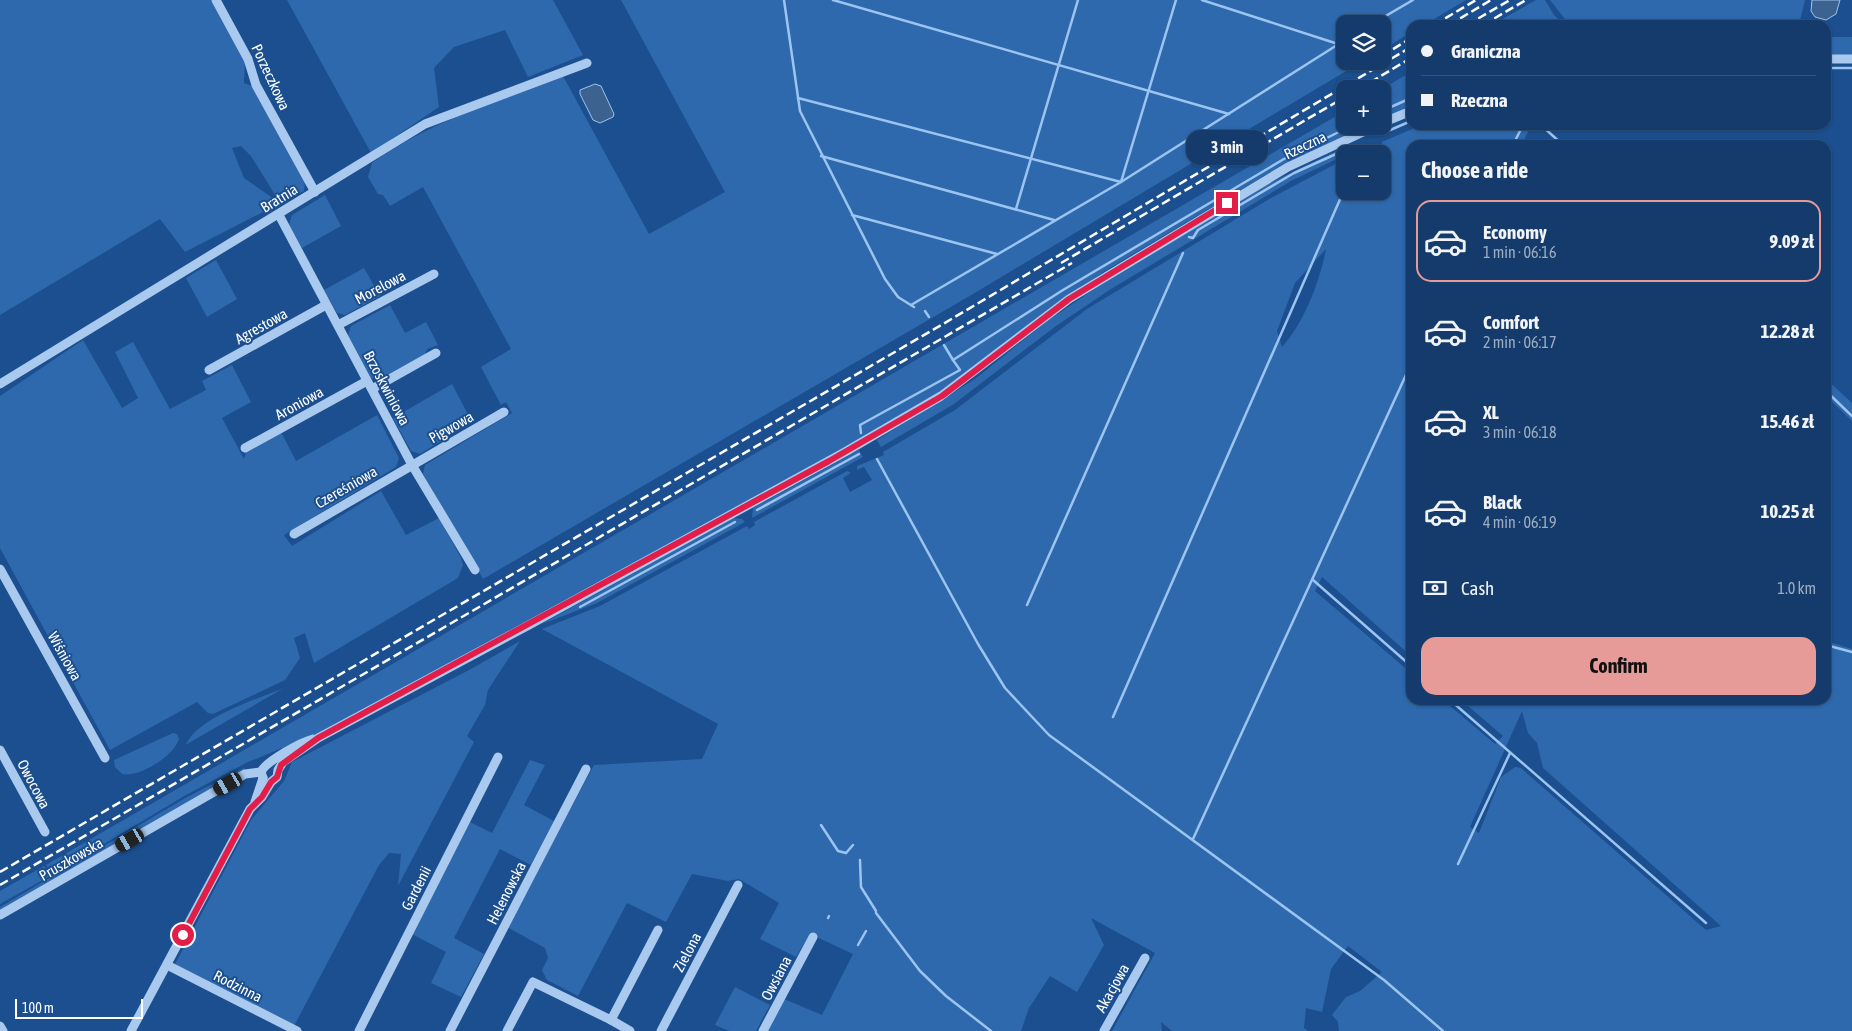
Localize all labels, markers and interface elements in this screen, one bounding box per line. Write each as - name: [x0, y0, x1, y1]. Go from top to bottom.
- map controls: [1336, 15, 1391, 200]
- button: layers: [1336, 15, 1391, 70]
- text: Graniczna: [1451, 40, 1521, 62]
- street label: Porzeczkowa: [248, 41, 294, 113]
- button: +: [1336, 80, 1391, 135]
- text: Rzeczna: [1451, 89, 1508, 111]
- street label: Rzeczna: [1281, 128, 1329, 162]
- callout: 3 min: [1186, 130, 1268, 166]
- text: 3 min: [1211, 138, 1243, 156]
- button: −: [1336, 145, 1391, 200]
- text: Choose a ride: [1421, 157, 1528, 183]
- street label: Bratnia: [257, 180, 301, 216]
- route end: [1216, 192, 1238, 214]
- icon: car: [1423, 219, 1468, 264]
- text: Economy: [1483, 221, 1547, 243]
- text: 9.09 zł: [1769, 230, 1814, 252]
- text: 1 min · 06:16: [1483, 243, 1556, 261]
- street label: Morelowa: [352, 267, 408, 307]
- street label: Agrestowa: [232, 305, 290, 347]
- icon: car: [1423, 309, 1468, 354]
- text: Comfort: [1483, 311, 1539, 333]
- text: 12.28 zł: [1760, 320, 1814, 342]
- text: 2 min · 06:17: [1483, 333, 1556, 351]
- street label: Brzoskwiniowa: [360, 348, 414, 428]
- street label: Aroniowa: [272, 383, 326, 423]
- icon: car: [1423, 399, 1468, 444]
- text: XL: [1483, 401, 1499, 423]
- street label: Pigwowa: [426, 408, 476, 446]
- text: 15.46 zł: [1760, 410, 1814, 432]
- text: 3 min · 06:18: [1483, 423, 1556, 441]
- street label: Czereśniowa: [312, 462, 380, 512]
- icon: car: [1423, 489, 1468, 534]
- text: Black: [1483, 491, 1521, 513]
- text: 10.25 zł: [1760, 500, 1814, 522]
- text: 4 min · 06:19: [1483, 513, 1556, 531]
- icon: cash: [1421, 574, 1449, 602]
- text: Cash: [1461, 577, 1494, 599]
- text: 1.0 km: [1777, 579, 1816, 597]
- street label: Wiśniowa: [45, 629, 85, 683]
- button: Confirm: [1421, 637, 1816, 695]
- street label: Owocowa: [14, 757, 54, 811]
- car: [211, 770, 244, 798]
- car: [113, 826, 146, 854]
- street label: Pruszkowska: [36, 834, 106, 884]
- street label: Helenowska: [483, 859, 529, 927]
- street label: Gardenii: [398, 863, 434, 913]
- route start: [172, 924, 194, 946]
- street label: Zielona: [670, 929, 704, 975]
- street label: Owsiana: [757, 953, 795, 1003]
- street label: Akacjowa: [1092, 961, 1132, 1015]
- street label: Rodzinna: [211, 967, 265, 1005]
- scale bar: [15, 996, 142, 1019]
- text: 100 m: [22, 1000, 54, 1016]

